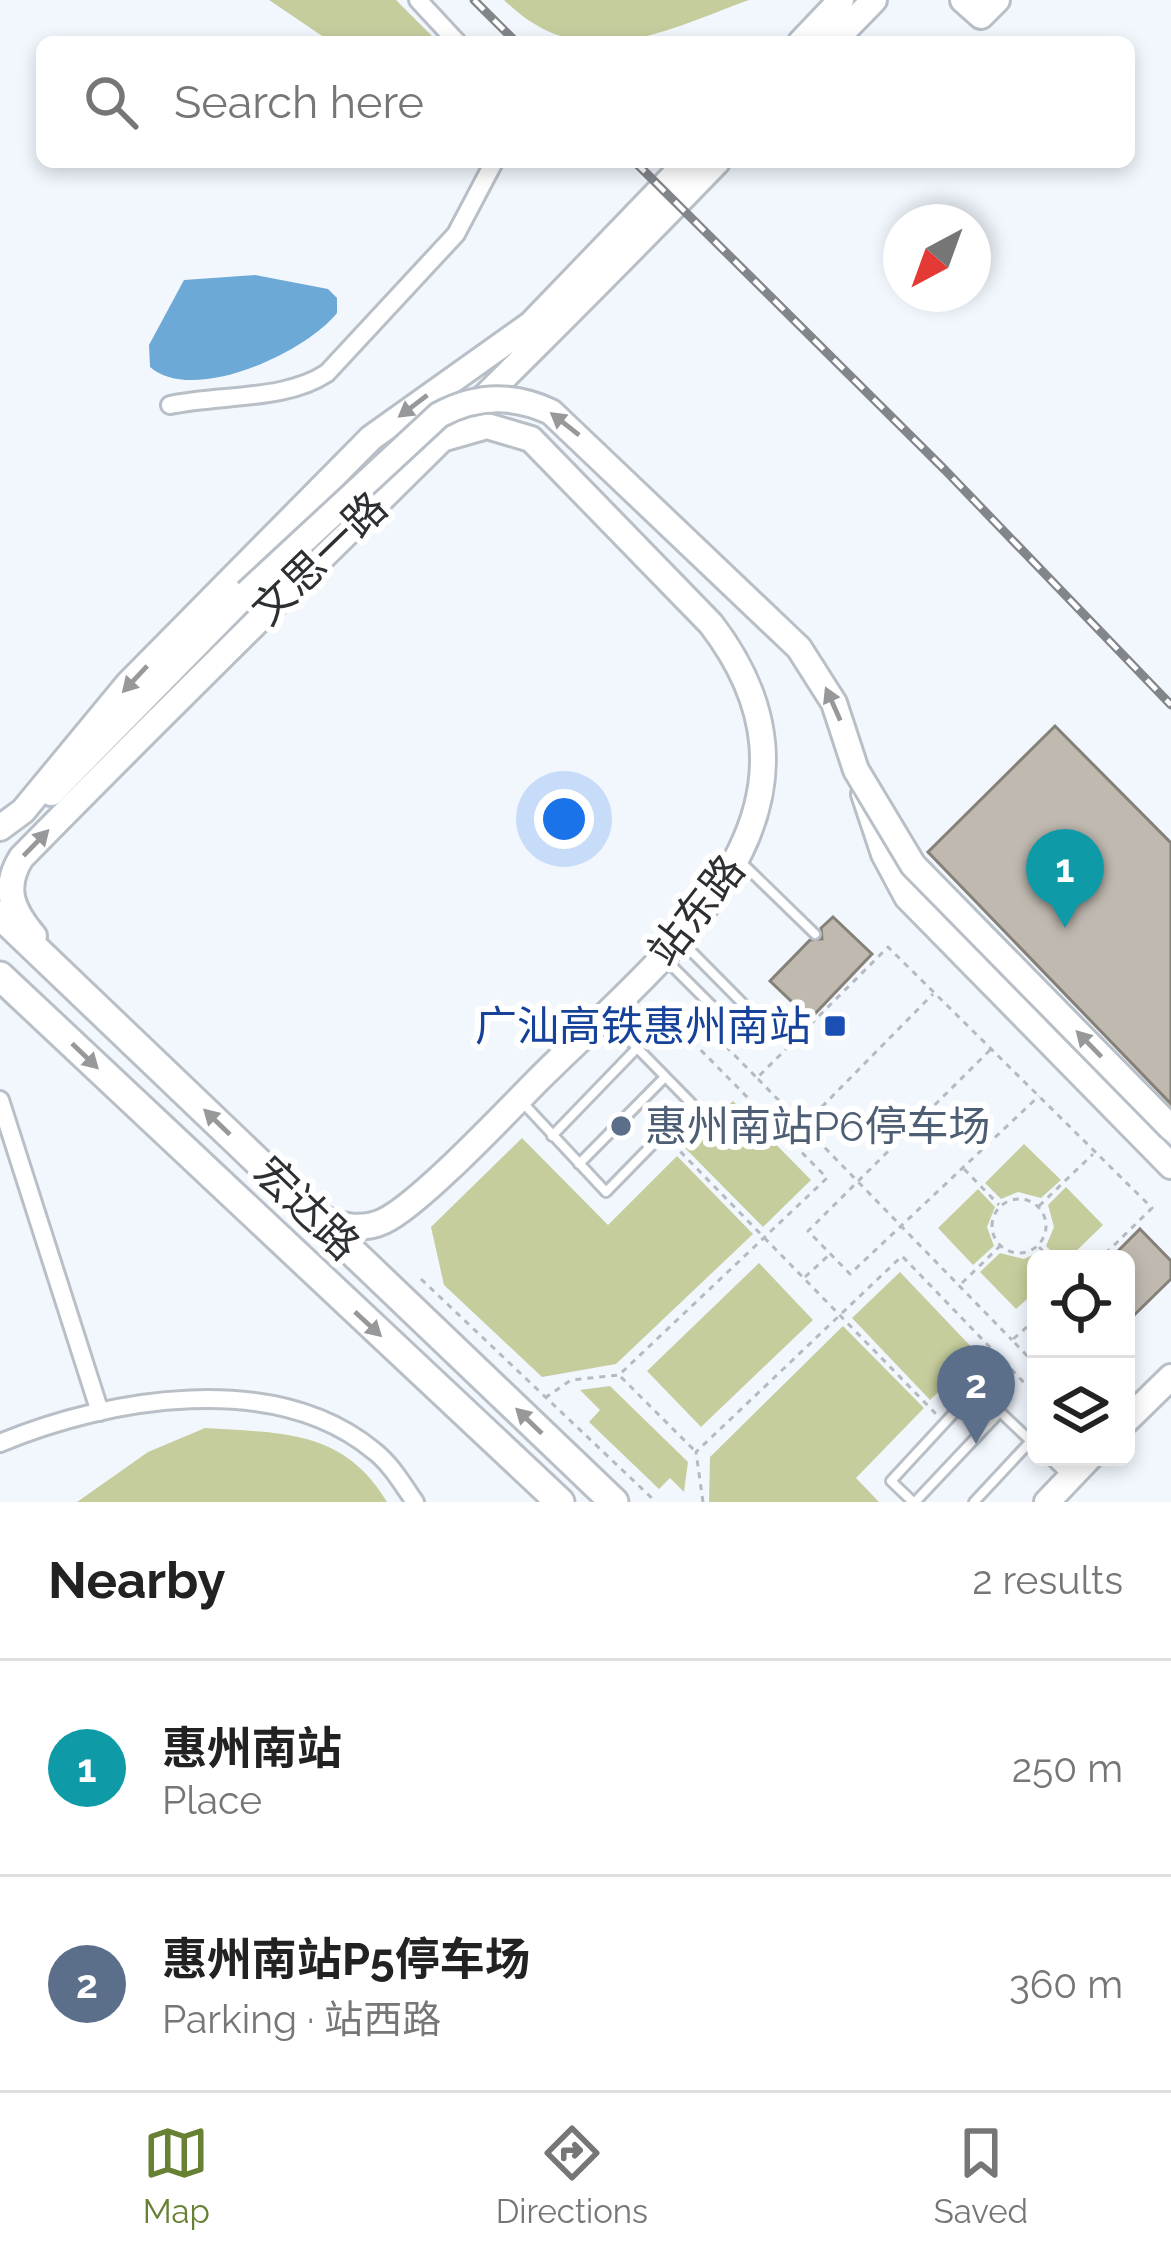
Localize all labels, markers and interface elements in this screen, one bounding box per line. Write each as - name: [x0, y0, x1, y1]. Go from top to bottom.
- search box: [36, 36, 1135, 168]
- icon: search: [78, 69, 144, 135]
- text: Search here: [174, 76, 424, 129]
- north arrow: [883, 204, 991, 312]
- one-way arrow: [397, 394, 429, 418]
- one-way arrow: [550, 412, 581, 437]
- street label: 文思一路: [242, 482, 397, 634]
- one-way arrow: [121, 664, 149, 693]
- one-way arrow: [822, 686, 842, 721]
- your location: [534, 789, 594, 849]
- one-way arrow: [21, 829, 49, 858]
- pin: 1: [1026, 829, 1104, 928]
- street label: 站东路: [638, 846, 754, 975]
- place label: 广汕高铁惠州南站: [475, 1002, 811, 1051]
- marker: 广汕高铁惠州南站: [822, 1013, 848, 1039]
- one-way arrow: [1075, 1030, 1103, 1058]
- one-way arrow: [70, 1042, 99, 1070]
- place label: 惠州南站P6停车场: [645, 1102, 990, 1151]
- one-way arrow: [203, 1109, 232, 1137]
- marker: 惠州南站P6停车场: [608, 1113, 634, 1139]
- street label: 宏达路: [244, 1147, 369, 1270]
- map controls: [1027, 1250, 1135, 1466]
- button: locate: [1027, 1250, 1135, 1358]
- one-way arrow: [354, 1310, 383, 1338]
- pin: 2: [937, 1345, 1015, 1444]
- button: layers: [1027, 1358, 1135, 1466]
- one-way arrow: [515, 1408, 544, 1436]
- text: Nearby: [48, 1550, 225, 1610]
- text: 2 results: [972, 1557, 1123, 1603]
- text: 惠州南站: [162, 1722, 342, 1775]
- text: 1: [77, 1745, 97, 1791]
- text: 250 m: [1012, 1745, 1123, 1791]
- text: Place: [162, 1777, 262, 1823]
- text: 惠州南站P5停车场: [162, 1933, 530, 1986]
- text: 2: [76, 1961, 98, 2007]
- text: 360 m: [1009, 1961, 1123, 2007]
- text: Parking · 站西路: [162, 1996, 441, 2042]
- tab: Map: [143, 2120, 210, 2231]
- tab: Directions: [496, 2120, 648, 2231]
- tab: Saved: [934, 2120, 1028, 2231]

